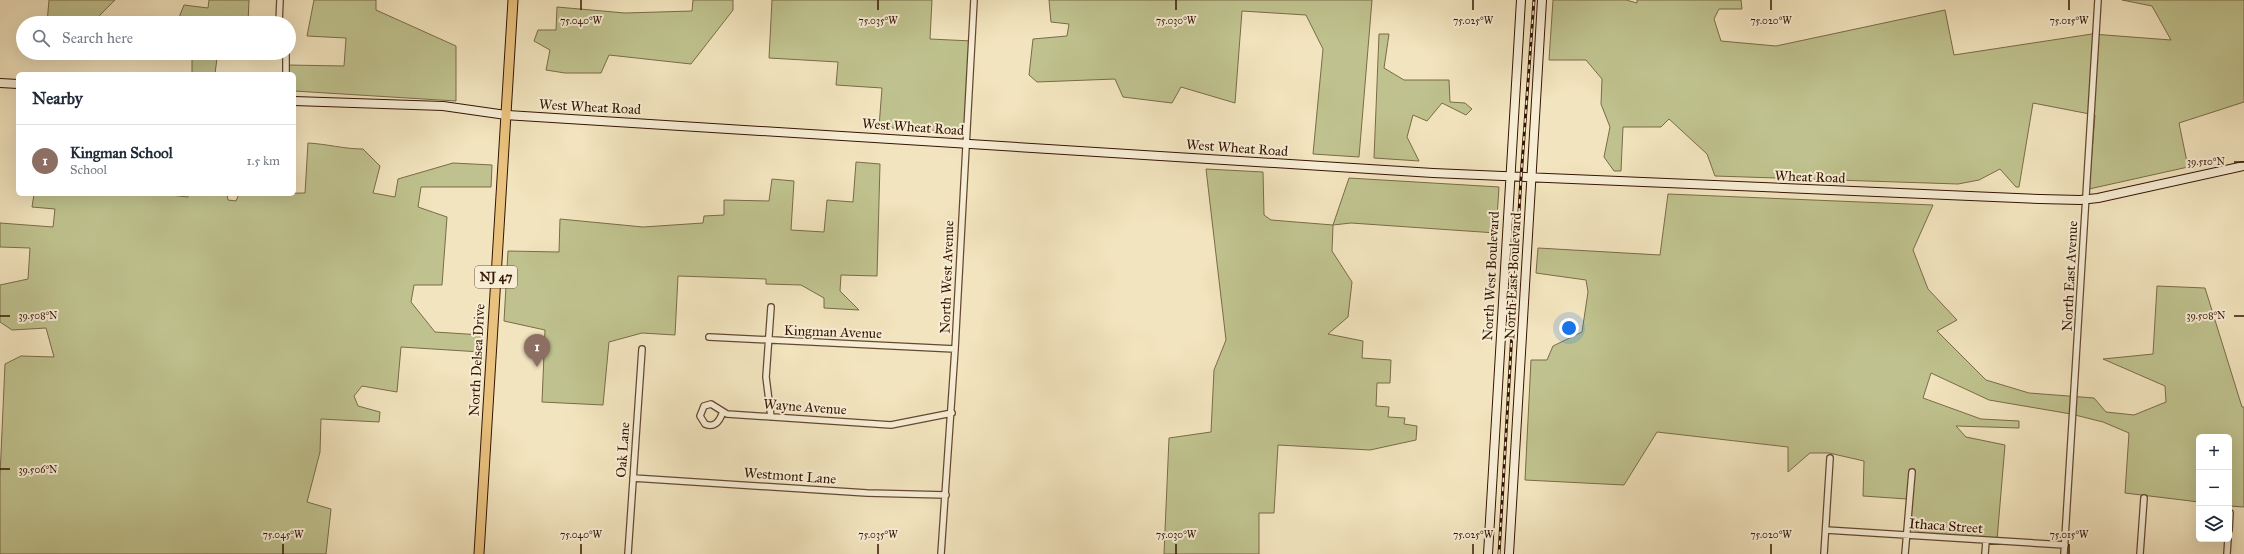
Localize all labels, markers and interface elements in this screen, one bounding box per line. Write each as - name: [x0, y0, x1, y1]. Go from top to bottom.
- text: 75.040°W: [560, 15, 603, 27]
- text: 75.035°W: [858, 15, 898, 27]
- text: 75.030°W: [1156, 15, 1197, 27]
- text: 75.025°W: [1453, 15, 1494, 27]
- text: 75.020°W: [1750, 15, 1792, 27]
- text: 75.015°W: [2049, 15, 2089, 27]
- search box: [16, 16, 296, 60]
- icon: search: [30, 27, 52, 49]
- text: Search here: [62, 29, 133, 47]
- text: Nearby: [32, 88, 83, 109]
- street label: West Wheat Road: [538, 96, 642, 118]
- street label: West Wheat Road: [861, 115, 965, 139]
- street label: West Wheat Road: [1185, 136, 1289, 160]
- text: Kingman School: [70, 144, 173, 162]
- text: 1: [42, 153, 48, 169]
- text: 1.5 km: [247, 153, 280, 169]
- text: 39.510°N: [2187, 156, 2225, 168]
- text: School: [70, 162, 107, 178]
- street label: Wheat Road: [1774, 167, 1846, 187]
- street label: North West Boulevard: [1479, 211, 1503, 341]
- street label: North East Boulevard: [1501, 212, 1525, 340]
- street label: North West Avenue: [937, 220, 957, 334]
- street label: North East Avenue: [2059, 220, 2081, 332]
- road number: NJ 47: [475, 266, 517, 288]
- street label: North Delsea Drive: [466, 303, 488, 417]
- text: 39.508°N: [18, 310, 58, 322]
- text: 39.508°N: [2186, 310, 2226, 322]
- your location: [1559, 318, 1579, 338]
- street label: Kingman Avenue: [784, 322, 883, 342]
- pin: 1: [524, 334, 550, 367]
- street label: Wayne Avenue: [763, 396, 847, 418]
- street label: Oak Lane: [613, 421, 633, 478]
- map controls: [2196, 434, 2232, 542]
- button: +: [2196, 434, 2232, 470]
- text: 39.506°N: [18, 464, 58, 476]
- street label: Westmont Lane: [743, 464, 837, 488]
- button: −: [2196, 470, 2232, 506]
- button: layers: [2196, 506, 2232, 542]
- street label: Ithaca Street: [1909, 515, 1984, 537]
- text: 75.045°W: [263, 529, 304, 541]
- text: 75.040°W: [560, 529, 603, 541]
- text: 75.035°W: [858, 529, 898, 541]
- text: 75.030°W: [1156, 529, 1197, 541]
- text: 75.025°W: [1453, 529, 1494, 541]
- text: 75.020°W: [1750, 529, 1792, 541]
- text: 75.015°W: [2049, 529, 2089, 541]

